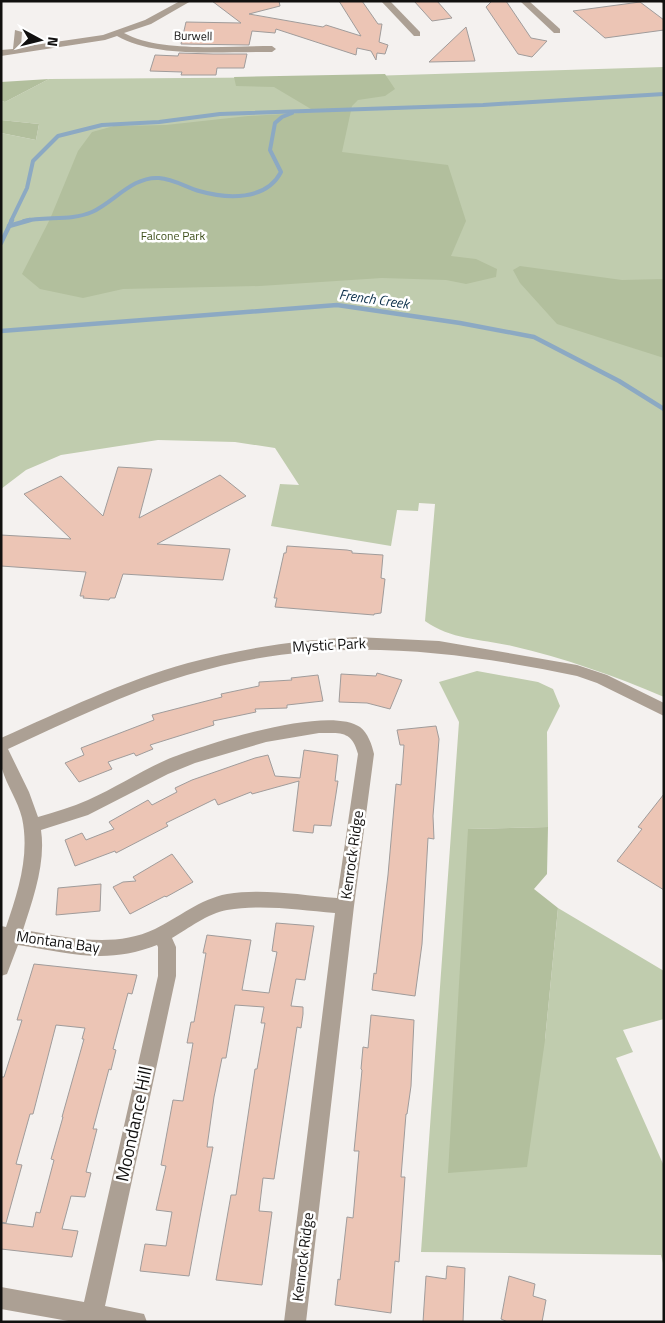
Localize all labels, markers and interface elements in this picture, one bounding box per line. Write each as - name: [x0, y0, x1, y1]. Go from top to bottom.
- north arrow: [15, 15, 65, 65]
- street label: Burwell: [174, 26, 212, 45]
- text: N: [42, 36, 64, 48]
- park label: Falcone Park: [141, 226, 205, 245]
- water label: French Creek: [338, 283, 412, 314]
- street label: Mystic Park: [292, 631, 366, 658]
- street label: Kenrock Ridge: [334, 809, 369, 901]
- street label: Montana Bay: [15, 924, 101, 959]
- street label: Moondance Hill: [108, 1064, 159, 1184]
- street label: Kenrock Ridge: [286, 1211, 319, 1303]

